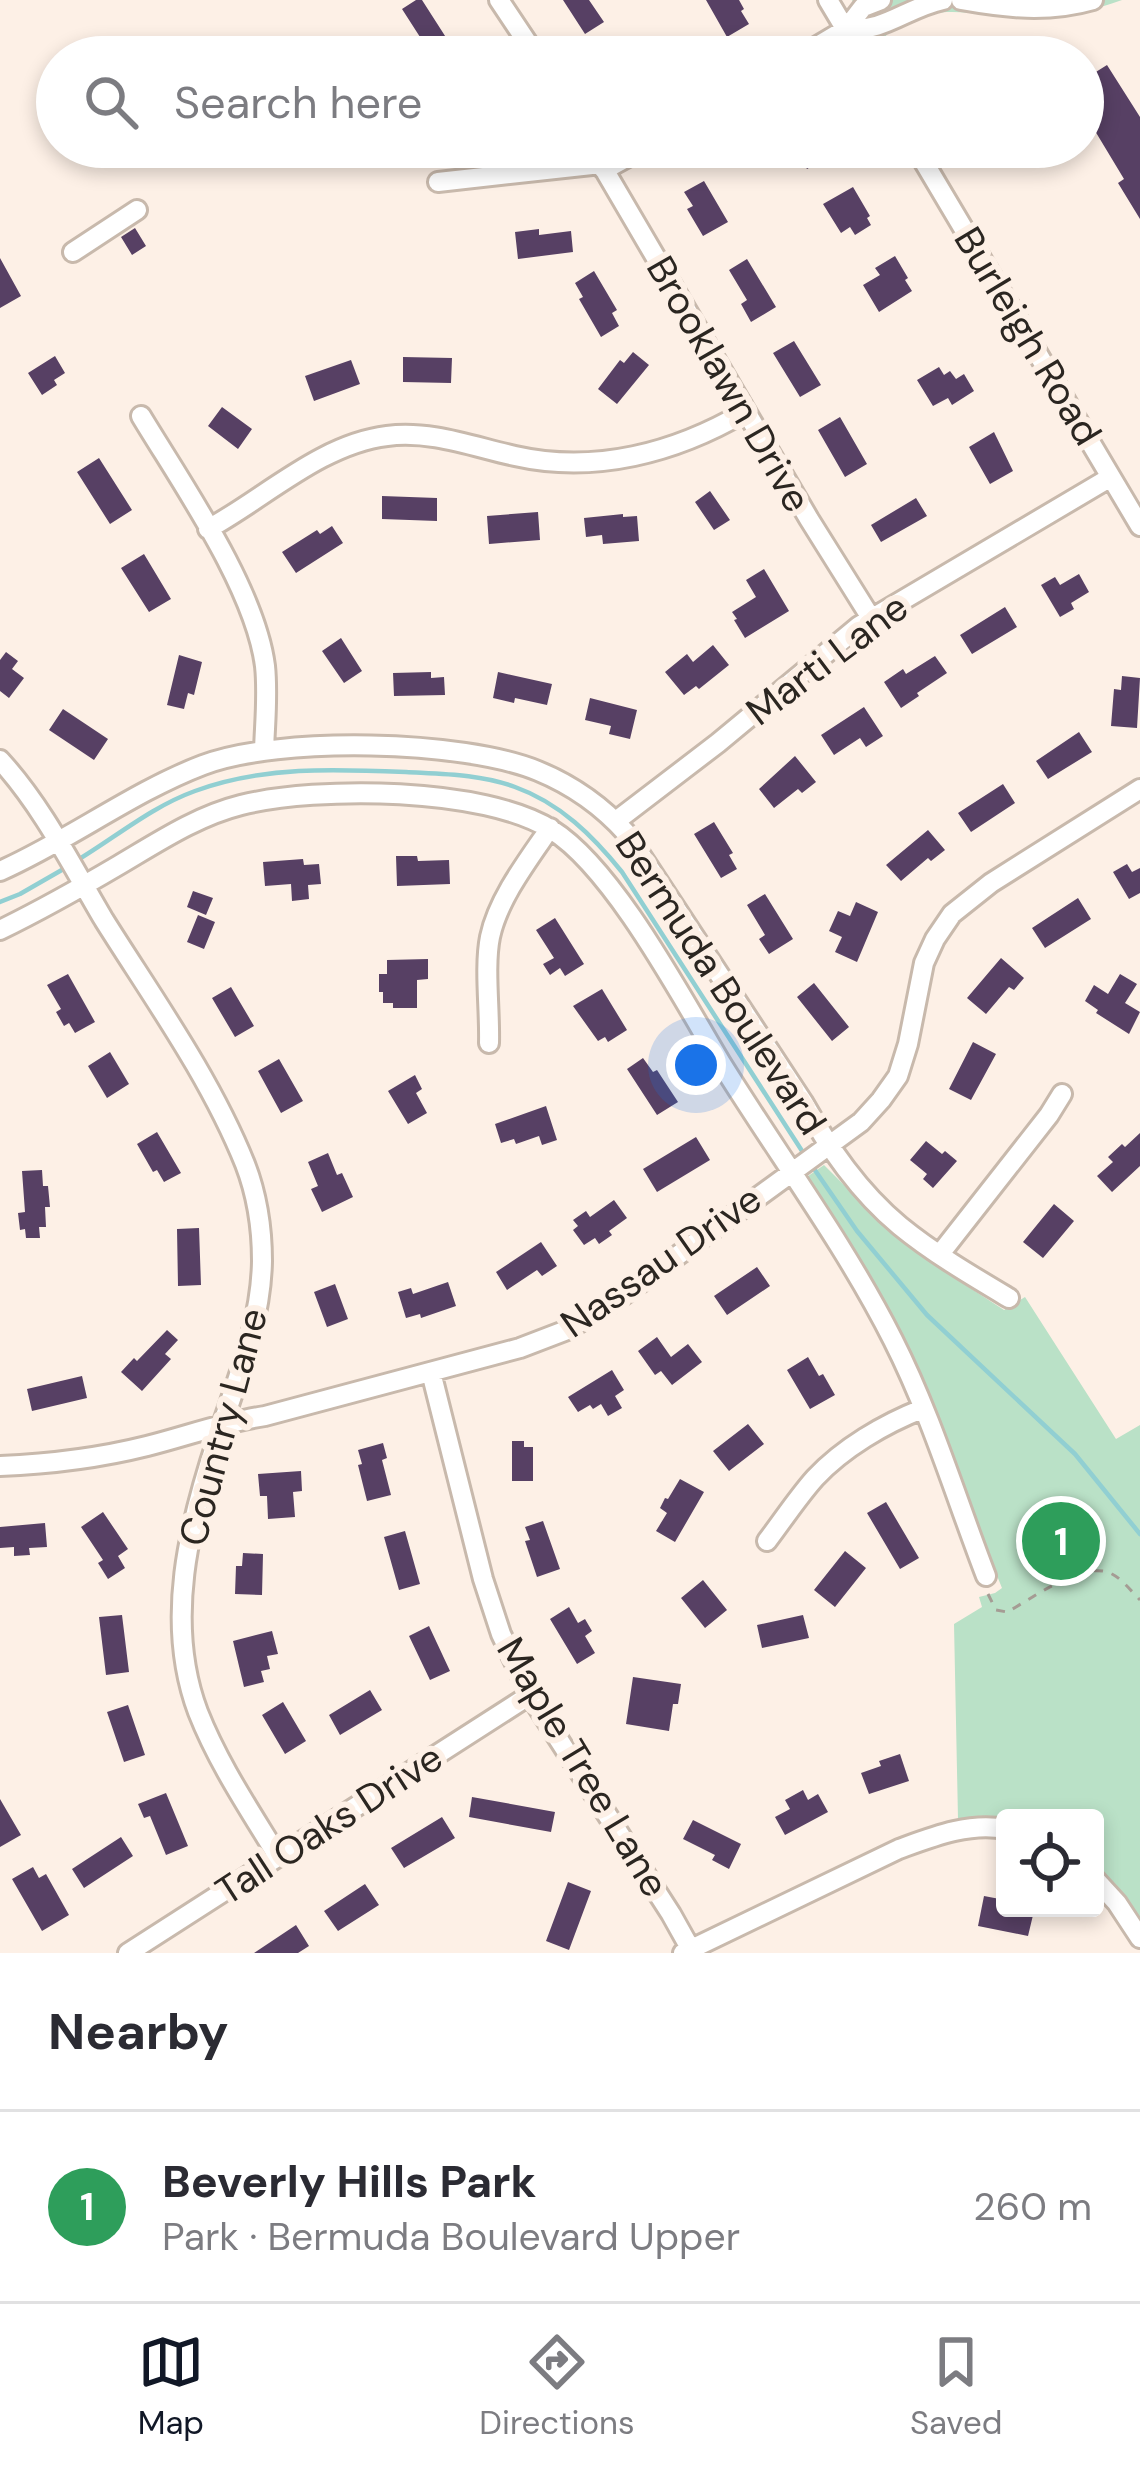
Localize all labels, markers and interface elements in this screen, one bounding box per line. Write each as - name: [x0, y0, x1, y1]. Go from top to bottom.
- search box: [36, 36, 1104, 168]
- icon: search: [78, 69, 144, 135]
- text: Search here: [174, 73, 422, 132]
- street label: Burleigh Road: [943, 217, 1113, 455]
- street label: Brooklawn Drive: [635, 247, 823, 521]
- street label: Marti Lane: [736, 582, 918, 736]
- street label: Bermuda Boulevard: [604, 822, 838, 1144]
- your location: [666, 1035, 726, 1095]
- street label: Nassau Drive: [551, 1173, 771, 1349]
- street label: Country Lane: [167, 1303, 279, 1551]
- pin: 1: [1022, 1496, 1100, 1586]
- street label: Maple Tree Lane: [485, 1628, 681, 1906]
- street label: Tall Oaks Drive: [206, 1732, 452, 1916]
- map controls: [996, 1809, 1104, 1917]
- button: locate: [996, 1809, 1104, 1917]
- text: Nearby: [48, 1998, 229, 2065]
- text: Beverly Hills Park: [162, 2152, 536, 2211]
- text: 1: [80, 2181, 94, 2232]
- text: 260 m: [973, 2181, 1092, 2232]
- text: Park · Bermuda Boulevard Upper: [162, 2211, 740, 2262]
- tab: Map: [138, 2329, 204, 2444]
- tab: Directions: [479, 2329, 635, 2444]
- tab: Saved: [910, 2329, 1002, 2444]

